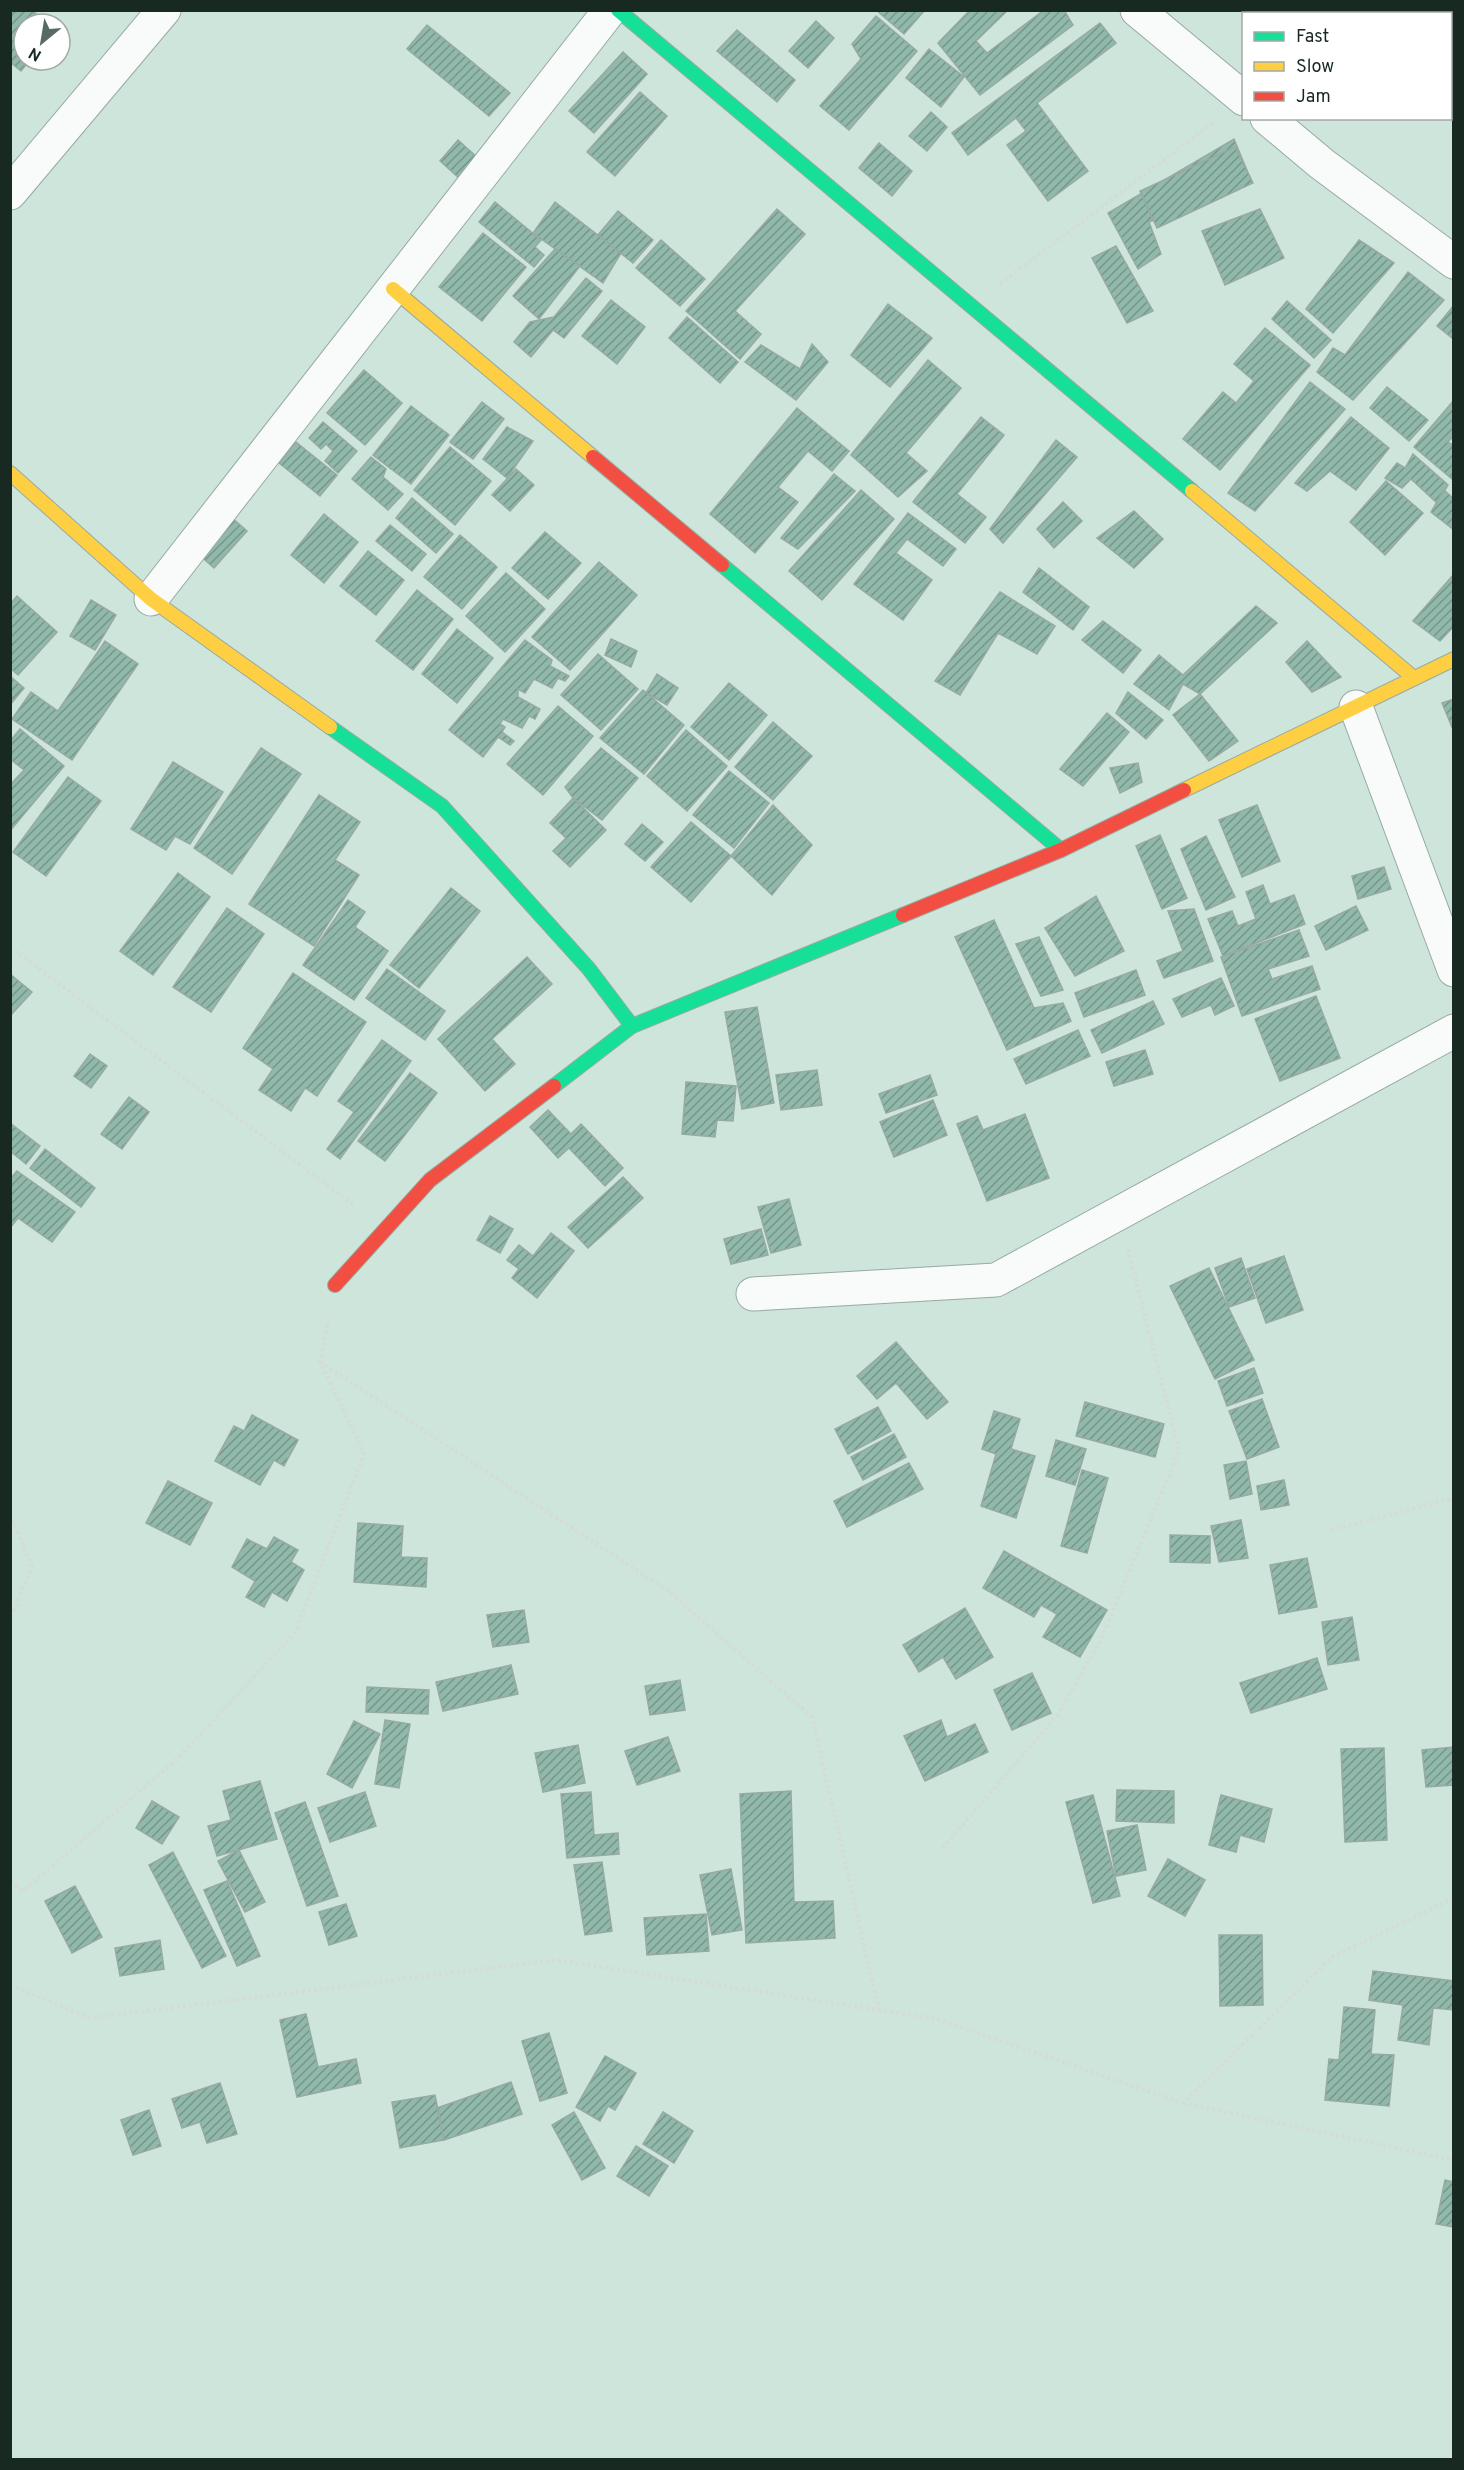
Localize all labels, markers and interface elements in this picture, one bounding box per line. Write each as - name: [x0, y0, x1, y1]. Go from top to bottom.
- north arrow: [12, 12, 72, 72]
- legend: [1242, 12, 1452, 120]
- text: Fast: [1296, 26, 1329, 49]
- text: N: [26, 42, 45, 65]
- text: Slow: [1296, 56, 1334, 79]
- text: Jam: [1296, 86, 1331, 109]

